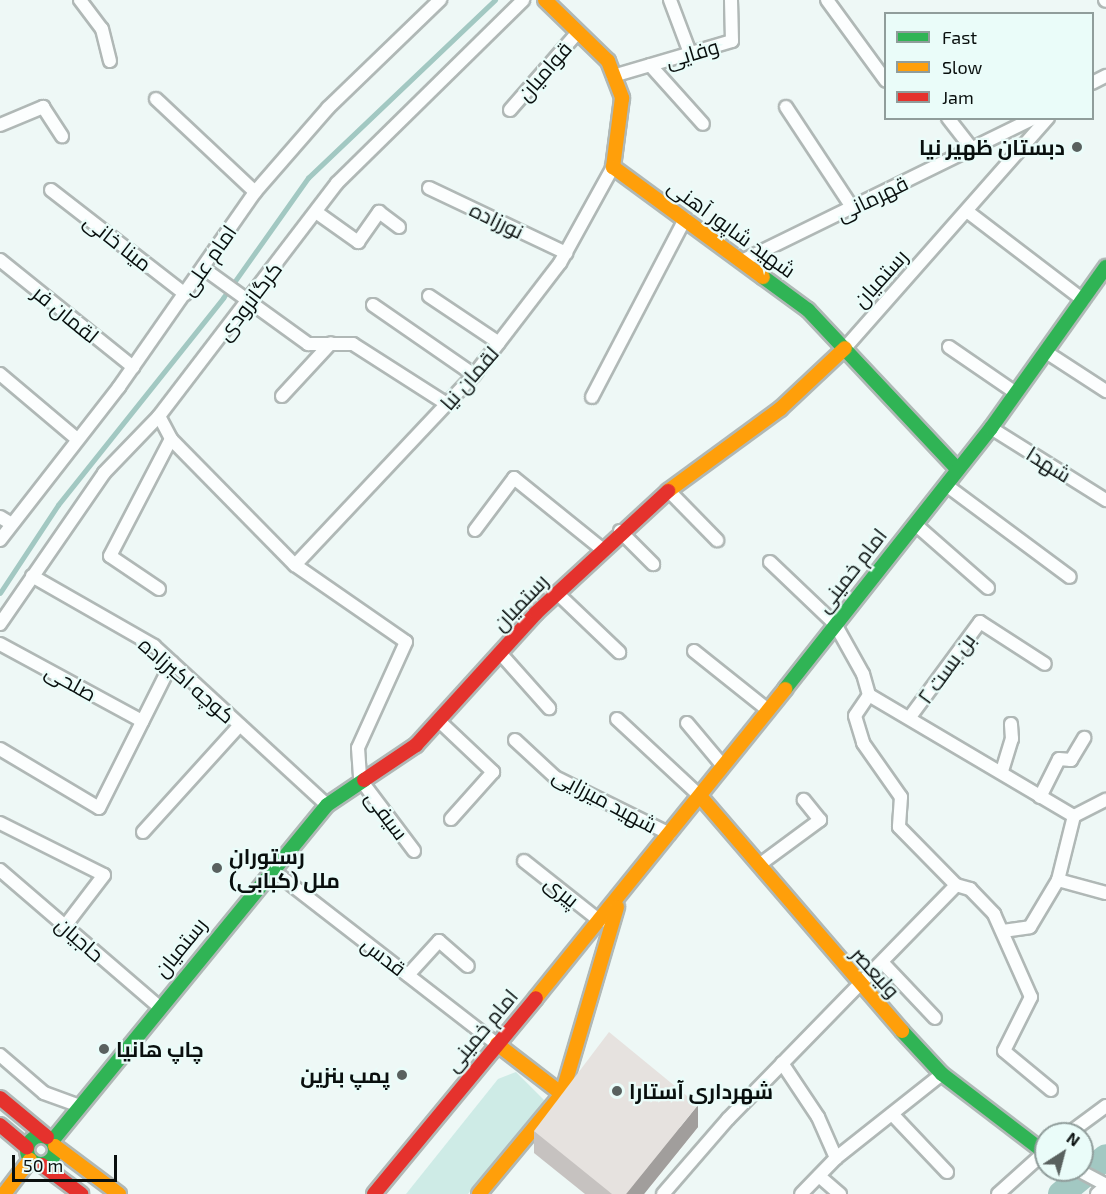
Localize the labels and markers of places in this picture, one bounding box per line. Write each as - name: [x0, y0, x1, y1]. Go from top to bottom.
- place label: دبستان ظهیر نیا: [919, 134, 1065, 160]
- marker: دبستان ظهیر نیا: [1070, 140, 1084, 154]
- place label: رستوران ملل (کبابی): [229, 843, 340, 893]
- marker: رستوران ملل (کبابی): [210, 861, 224, 875]
- place label: چاپ هانیا: [116, 1036, 204, 1062]
- marker: چاپ هانیا: [97, 1042, 111, 1056]
- place label: پمپ بنزین: [300, 1062, 390, 1088]
- marker: پمپ بنزین: [395, 1068, 409, 1082]
- place label: شهرداری آستارا: [629, 1078, 773, 1104]
- marker: شهرداری آستارا: [610, 1084, 624, 1098]

